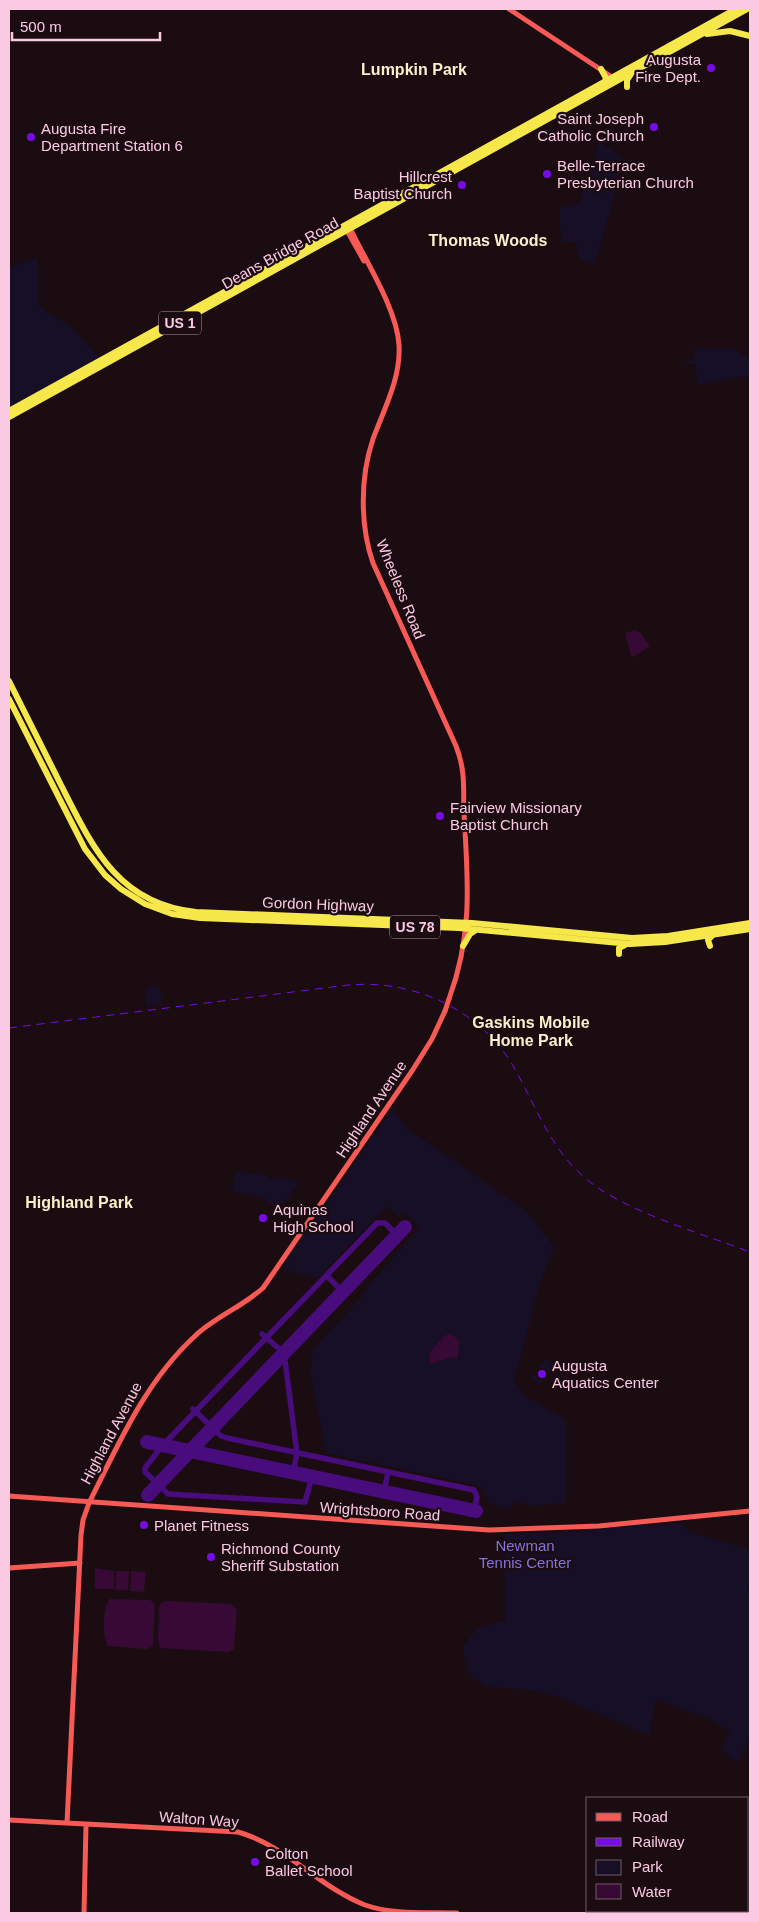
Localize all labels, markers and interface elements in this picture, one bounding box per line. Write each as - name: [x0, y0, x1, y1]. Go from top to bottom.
- scale bar: [12, 10, 160, 42]
- text: 500 m: [20, 18, 62, 35]
- place label: Augusta Fire Dept.: [635, 51, 702, 85]
- district label: Lumpkin Park: [361, 61, 467, 78]
- marker: Augusta Fire Dept.: [705, 62, 717, 74]
- place label: Saint Joseph Catholic Church: [537, 110, 644, 144]
- place label: Augusta Fire Department Station 6: [41, 120, 183, 154]
- marker: Saint Joseph Catholic Church: [648, 121, 660, 133]
- marker: Augusta Fire Department Station 6: [25, 131, 37, 143]
- place label: Belle-Terrace Presbyterian Church: [557, 157, 694, 191]
- place label: Hillcrest Baptist Church: [354, 168, 453, 202]
- marker: Belle-Terrace Presbyterian Church: [541, 168, 553, 180]
- marker: Hillcrest Baptist Church: [456, 179, 468, 191]
- street label: Deans Bridge Road: [219, 214, 341, 292]
- district label: Thomas Woods: [429, 232, 548, 249]
- road number: US 1: [159, 312, 201, 334]
- street label: Wheeless Road: [373, 537, 429, 641]
- place label: Fairview Missionary Baptist Church: [450, 799, 582, 833]
- marker: Fairview Missionary Baptist Church: [434, 810, 446, 822]
- street label: Gordon Highway: [262, 894, 375, 914]
- road number: US 78: [390, 916, 440, 939]
- district label: Gaskins Mobile Home Park: [472, 1014, 590, 1049]
- street label: Highland Avenue: [332, 1057, 410, 1161]
- district label: Highland Park: [25, 1194, 133, 1211]
- place label: Aquinas High School: [273, 1201, 354, 1235]
- marker: Aquinas High School: [257, 1212, 269, 1224]
- place label: Augusta Aquatics Center: [552, 1357, 659, 1391]
- marker: Augusta Aquatics Center: [536, 1368, 548, 1380]
- street label: Highland Avenue: [77, 1379, 145, 1487]
- street label: Wrightsboro Road: [319, 1498, 441, 1524]
- place label: Planet Fitness: [154, 1517, 249, 1534]
- marker: Planet Fitness: [138, 1519, 150, 1531]
- park label: Newman Tennis Center: [479, 1537, 571, 1571]
- place label: Richmond County Sheriff Substation: [221, 1540, 341, 1574]
- marker: Richmond County Sheriff Substation: [205, 1551, 217, 1563]
- legend: [586, 1797, 749, 1912]
- street label: Walton Way: [159, 1808, 240, 1830]
- text: Road: [632, 1808, 668, 1825]
- text: Railway: [632, 1833, 685, 1850]
- place label: Colton Ballet School: [265, 1845, 353, 1879]
- marker: Colton Ballet School: [249, 1856, 261, 1868]
- text: Park: [632, 1858, 663, 1875]
- text: Water: [632, 1883, 671, 1900]

